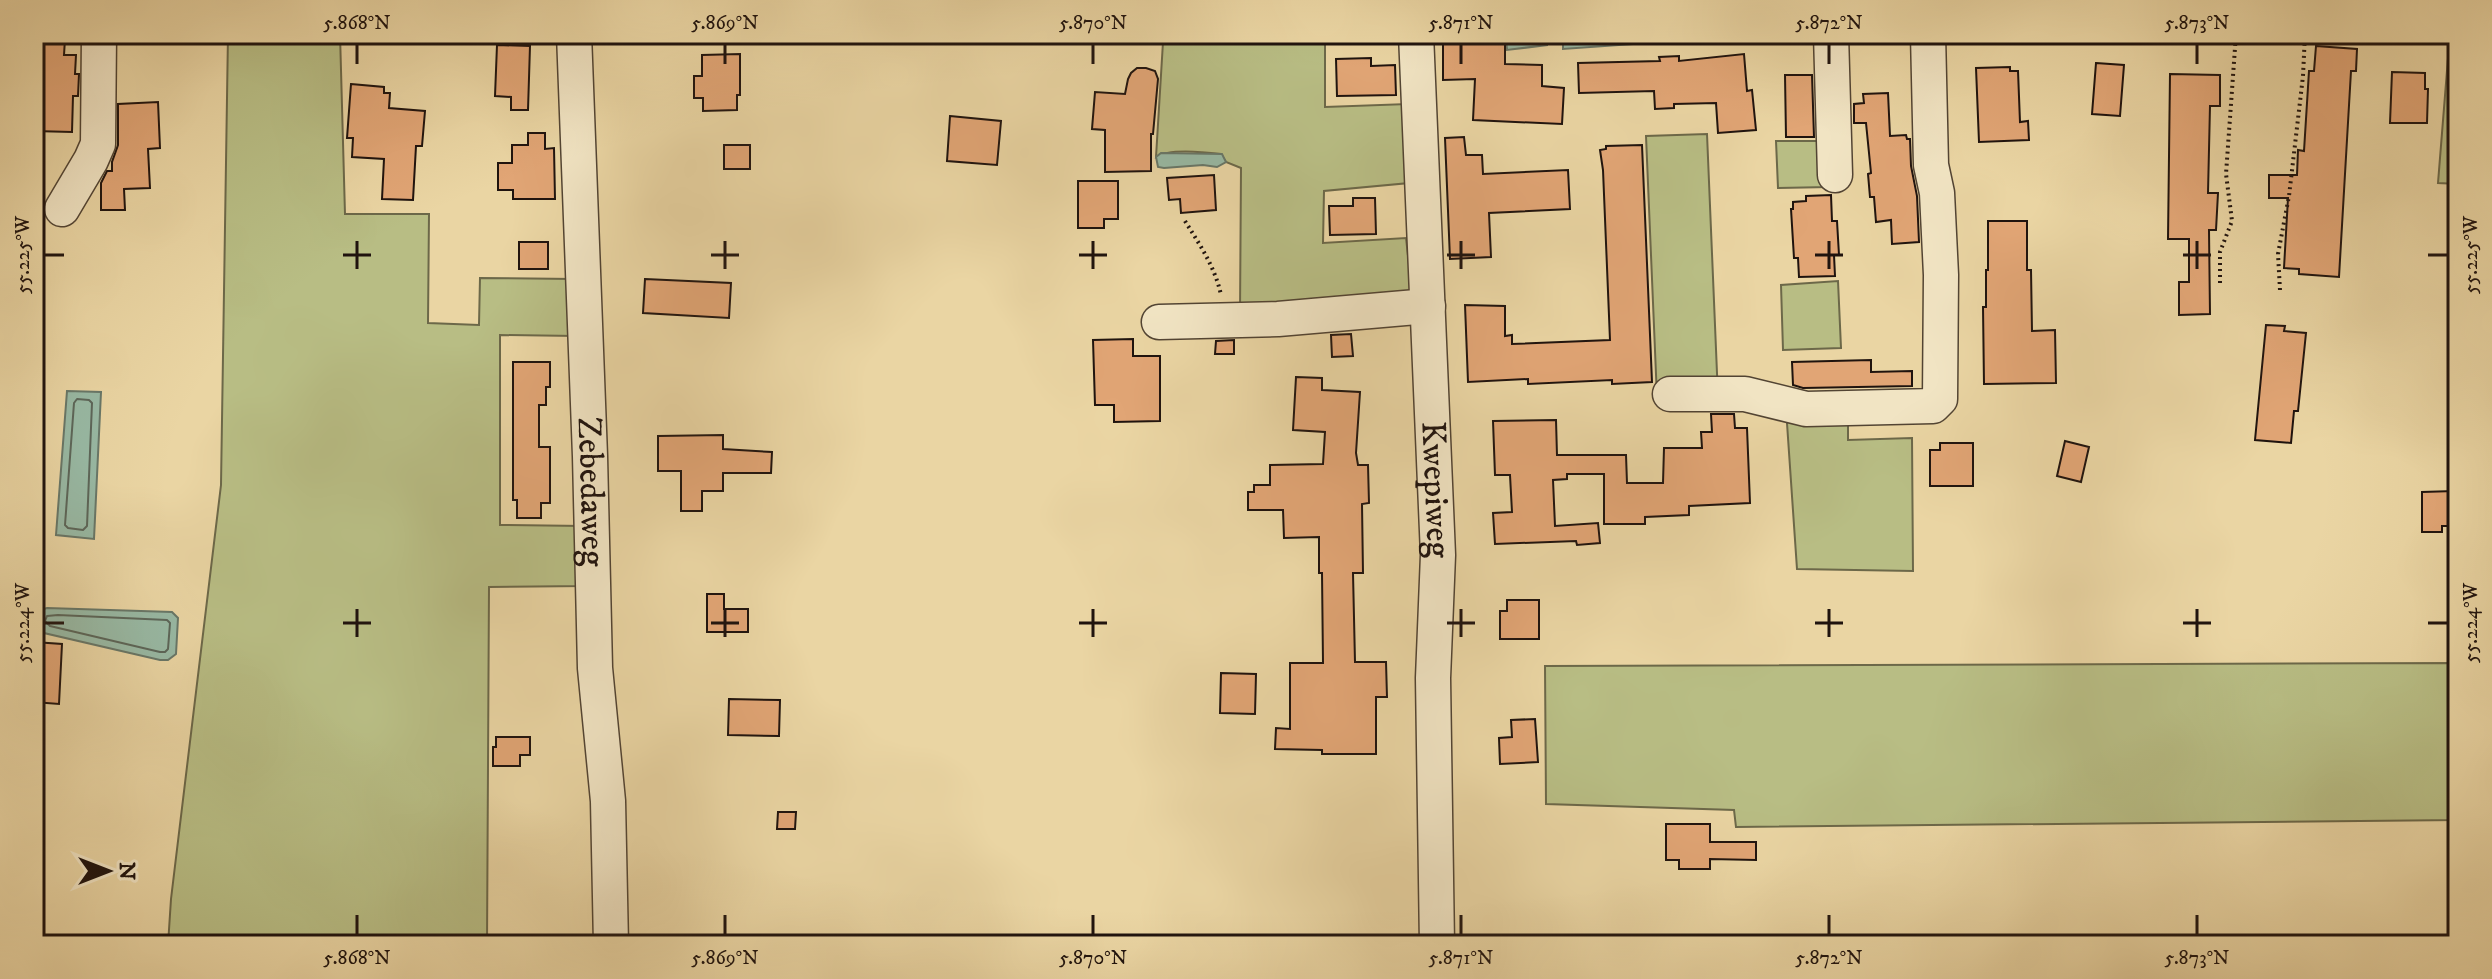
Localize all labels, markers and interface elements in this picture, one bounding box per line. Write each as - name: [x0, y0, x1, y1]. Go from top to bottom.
- text: 5.868°N: [323, 11, 391, 36]
- text: 5.869°N: [691, 11, 759, 36]
- text: 5.870°N: [1059, 11, 1127, 36]
- text: 5.871°N: [1429, 11, 1493, 36]
- text: 5.872°N: [1795, 11, 1863, 36]
- text: 5.873°N: [2165, 11, 2229, 36]
- text: 55.225°W: [11, 215, 36, 294]
- text: 55.225°W: [2459, 215, 2484, 294]
- street label: Zebedaweg: [568, 416, 614, 567]
- street label: Kwepiweg: [1411, 420, 1459, 559]
- text: 55.224°W: [11, 582, 36, 663]
- text: 55.224°W: [2459, 582, 2484, 663]
- north arrow: [68, 831, 148, 911]
- text: N: [113, 862, 140, 880]
- text: 5.868°N: [323, 946, 391, 971]
- text: 5.869°N: [691, 946, 759, 971]
- text: 5.870°N: [1059, 946, 1127, 971]
- text: 5.871°N: [1429, 946, 1493, 971]
- text: 5.872°N: [1795, 946, 1863, 971]
- text: 5.873°N: [2165, 946, 2229, 971]

